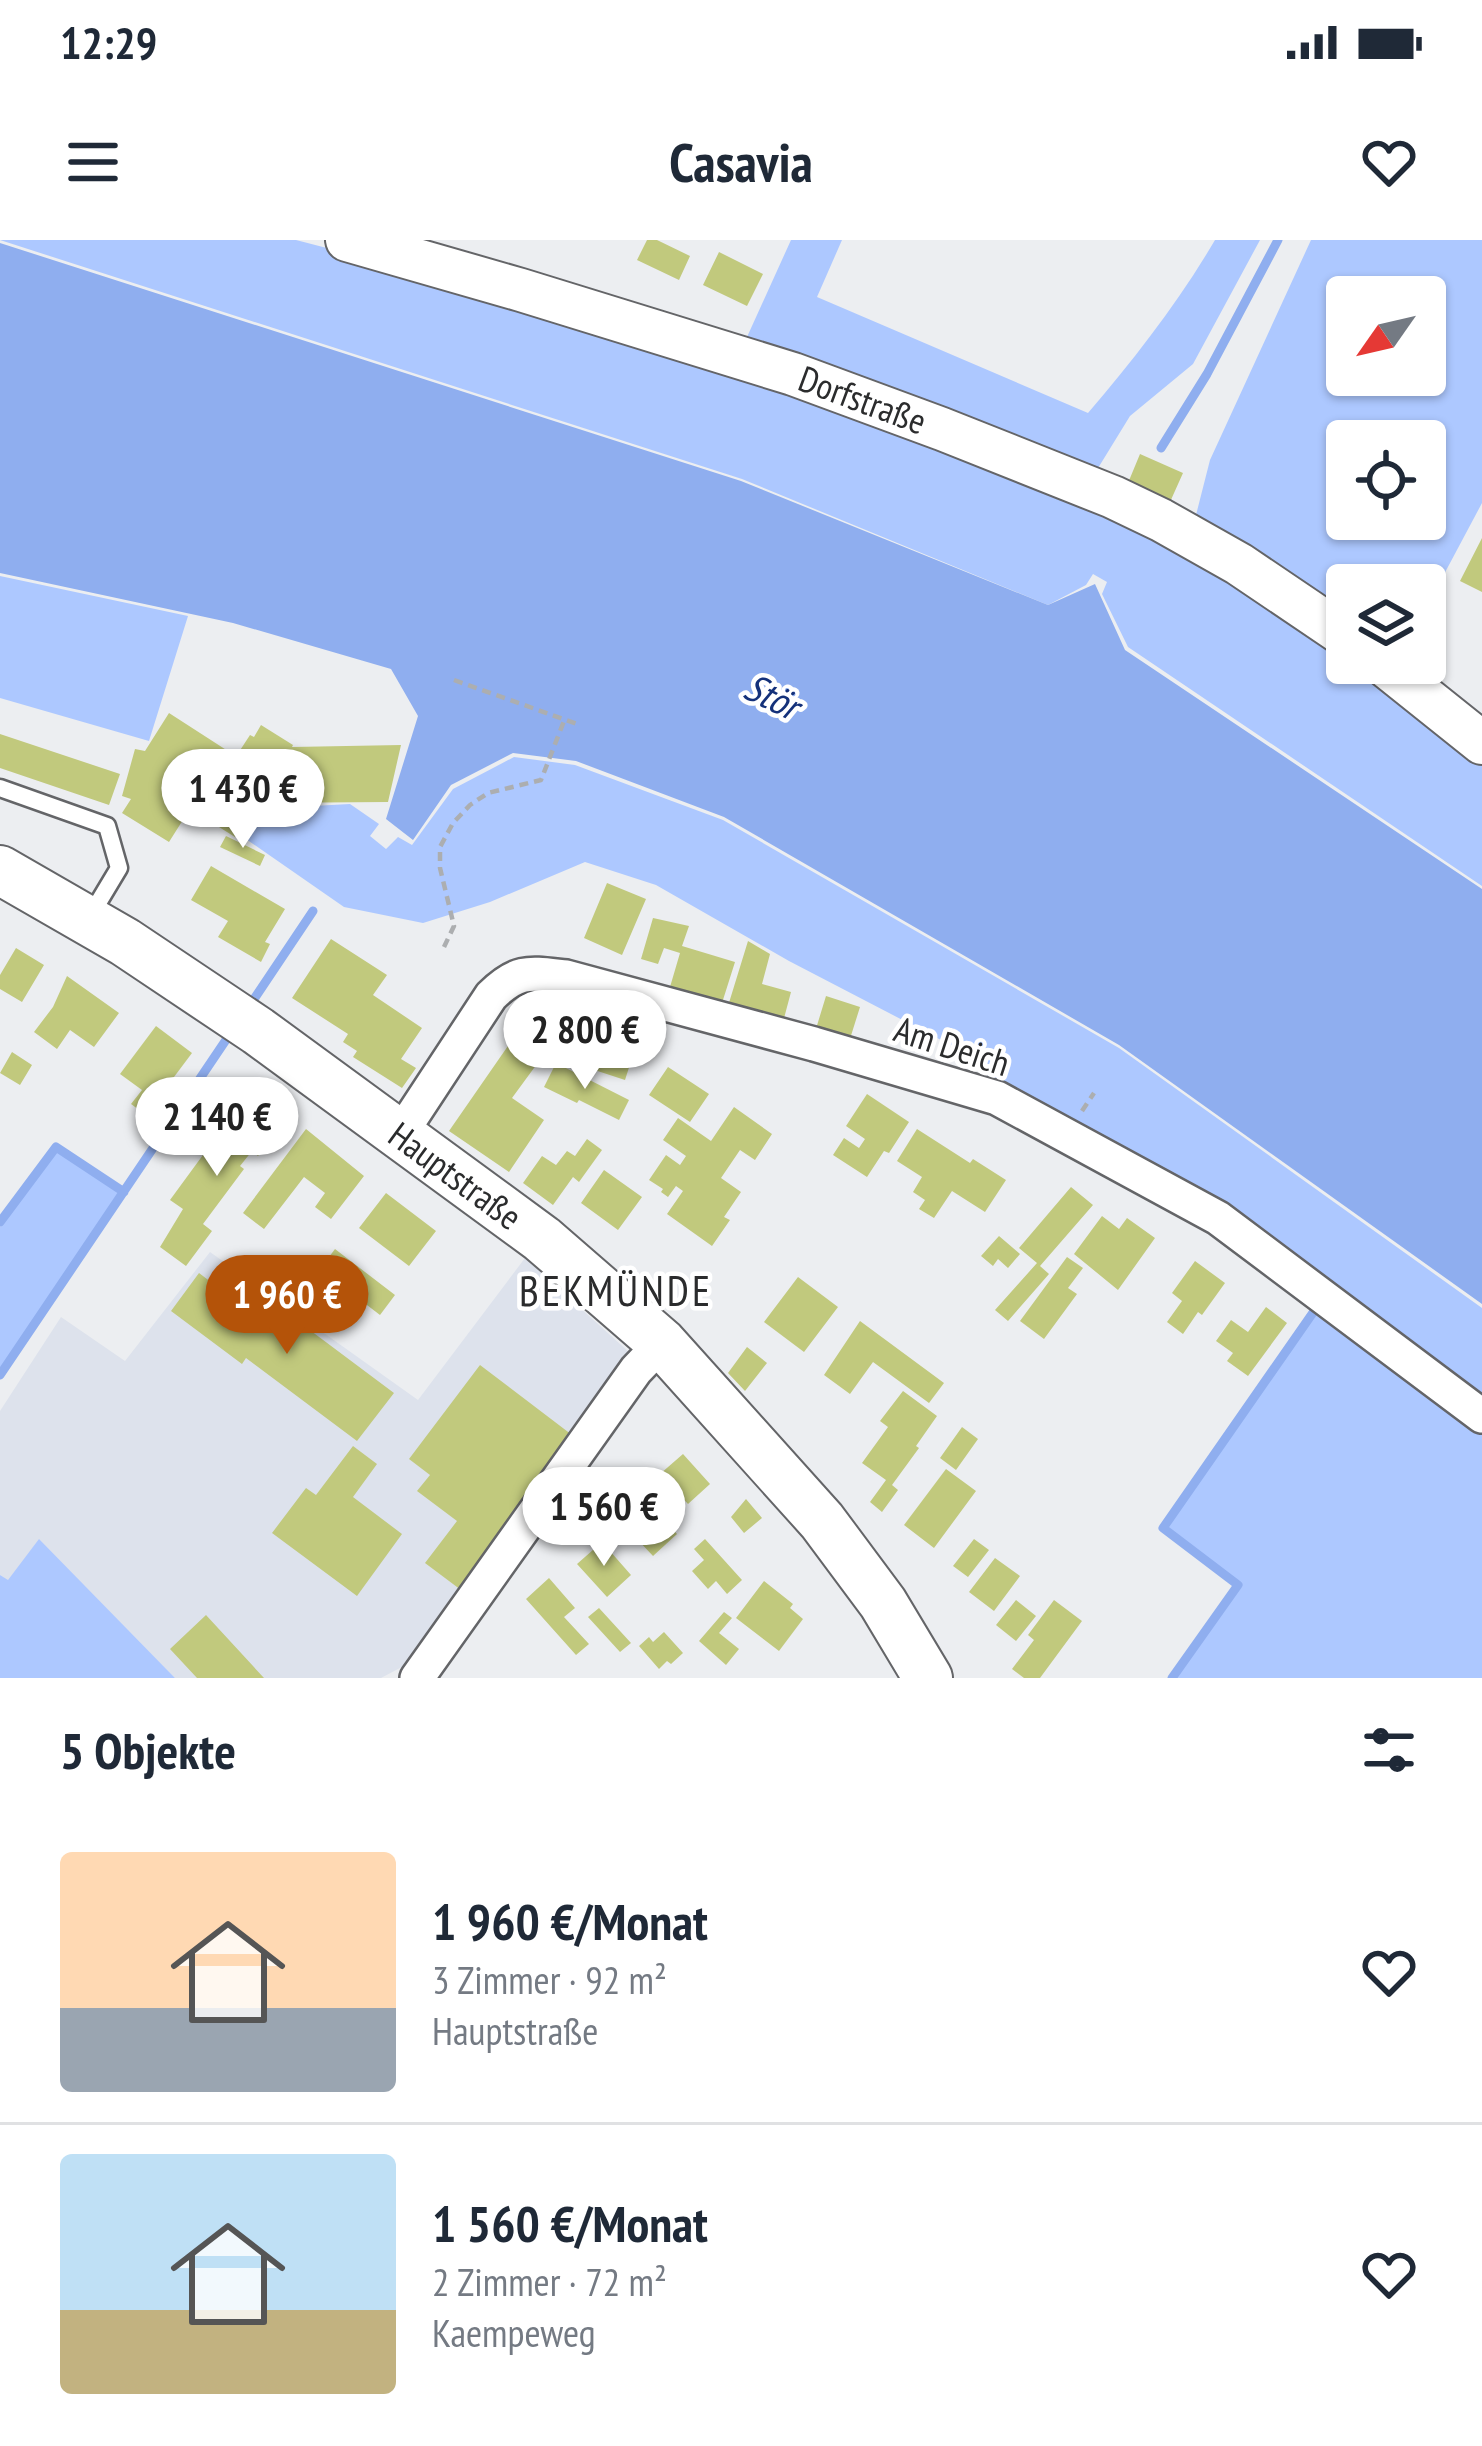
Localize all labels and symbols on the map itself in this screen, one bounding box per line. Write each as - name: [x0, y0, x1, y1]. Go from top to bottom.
- north arrow: [1326, 276, 1446, 396]
- street label: Dorfstraße: [793, 354, 933, 444]
- water label: Stör: [736, 661, 813, 733]
- pin: 1 430 €: [132, 749, 354, 851]
- pin: 2 800 €: [474, 990, 696, 1092]
- street label: Am Deich: [889, 1005, 1016, 1086]
- pin: 2 140 €: [106, 1077, 328, 1179]
- street label: Hauptstraße: [380, 1111, 532, 1240]
- pin: 1 960 €: [176, 1255, 398, 1357]
- district label: BEKMÜNDE: [519, 1263, 713, 1318]
- pin: 1 560 €: [493, 1467, 715, 1569]

